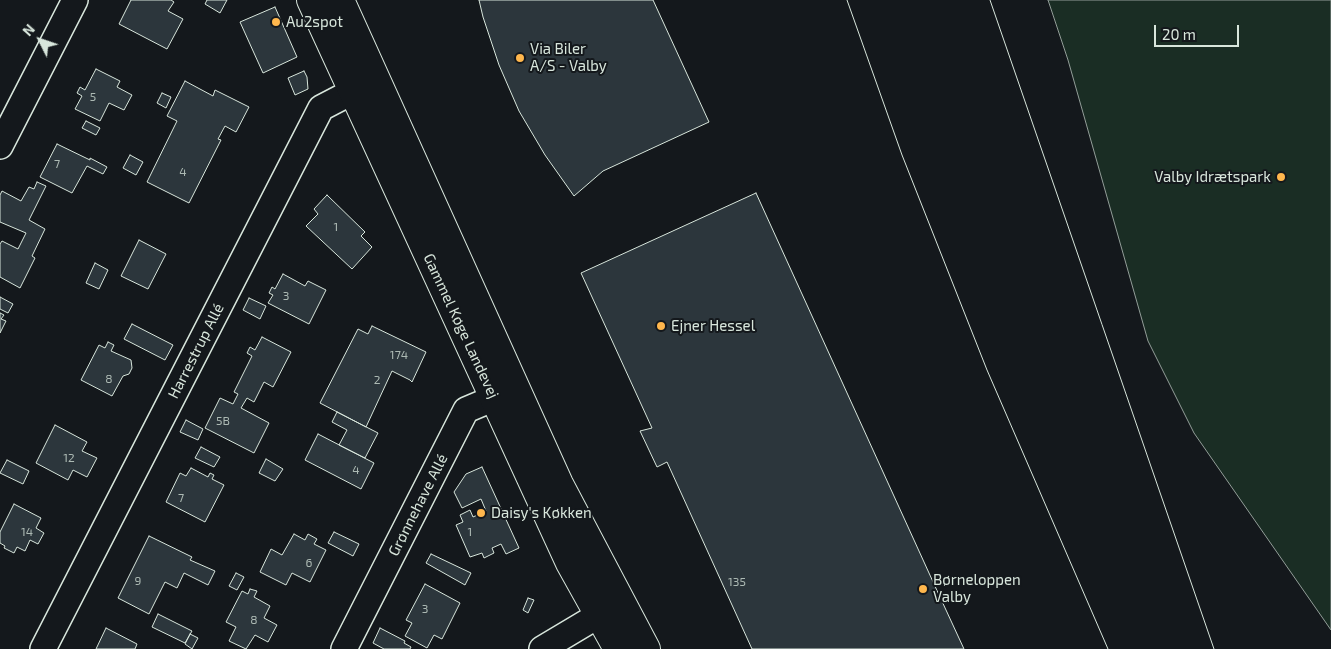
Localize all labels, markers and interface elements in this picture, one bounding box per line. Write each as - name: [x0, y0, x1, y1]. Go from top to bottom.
- place label: Au2spot: [286, 13, 343, 31]
- north arrow: [15, 15, 65, 65]
- scale bar: [1156, 15, 1241, 47]
- marker: Au2spot: [270, 16, 282, 28]
- text: N: [19, 20, 38, 39]
- text: 20 m: [1162, 25, 1196, 43]
- place label: Via Biler A/S - Valby: [530, 40, 607, 75]
- marker: Via Biler A/S - Valby: [514, 52, 526, 64]
- house number: 5: [90, 90, 96, 104]
- house number: 7: [54, 157, 60, 171]
- house number: 4: [179, 165, 187, 179]
- place label: Valby Idrætspark: [1154, 168, 1271, 186]
- marker: Valby Idrætspark: [1275, 171, 1287, 183]
- house number: 1: [334, 220, 338, 234]
- street label: Gammel Køge Landevej: [419, 251, 503, 401]
- house number: 3: [283, 289, 289, 303]
- street label: Harrestrup Allé: [164, 300, 228, 402]
- place label: Ejner Hessel: [671, 317, 755, 335]
- marker: Ejner Hessel: [655, 320, 667, 332]
- house number: 174: [390, 348, 408, 362]
- house number: 8: [105, 372, 113, 386]
- house number: 2: [374, 373, 380, 387]
- house number: 5B: [216, 414, 230, 428]
- house number: 12: [63, 451, 75, 465]
- street label: Grønnehave Allé: [385, 451, 451, 559]
- house number: 4: [352, 463, 360, 477]
- house number: 7: [178, 491, 184, 505]
- place label: Daisy's Køkken: [491, 504, 592, 522]
- marker: Daisy's Køkken: [475, 507, 487, 519]
- house number: 14: [21, 525, 33, 539]
- house number: 1: [468, 525, 472, 539]
- house number: 6: [306, 556, 312, 570]
- place label: Børneloppen Valby: [933, 571, 1021, 606]
- house number: 9: [135, 574, 141, 588]
- house number: 135: [728, 575, 746, 589]
- marker: Børneloppen Valby: [917, 583, 929, 595]
- house number: 3: [422, 602, 428, 616]
- house number: 8: [250, 613, 258, 627]

